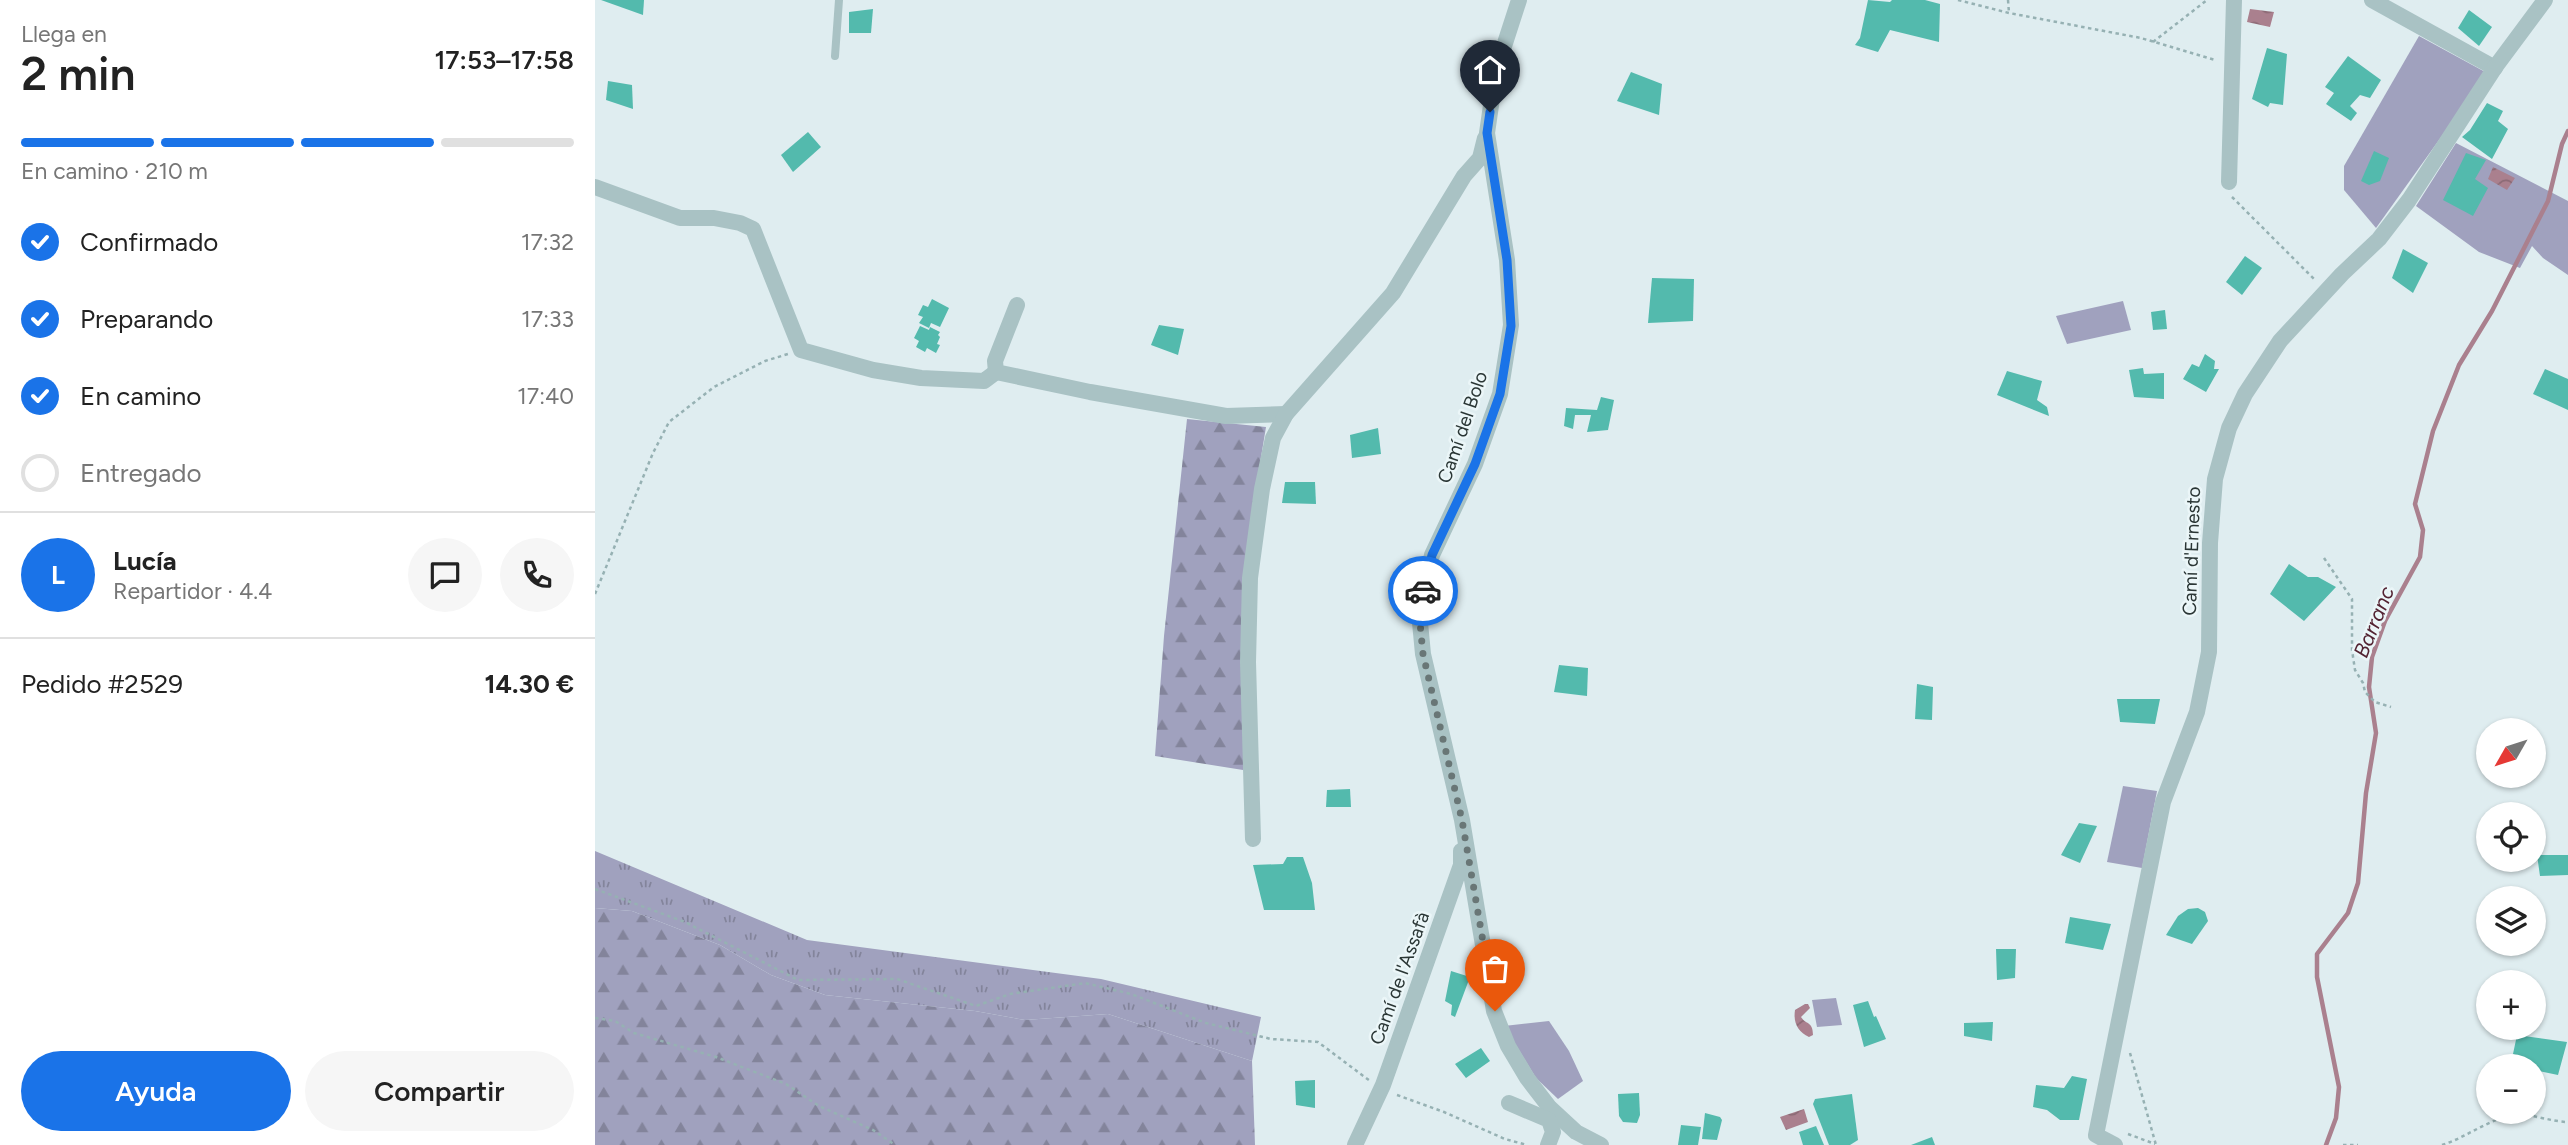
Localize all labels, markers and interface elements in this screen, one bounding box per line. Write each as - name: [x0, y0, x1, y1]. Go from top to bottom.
- text: Llega en: [21, 20, 107, 48]
- pin: [1460, 40, 1520, 112]
- text: 17:53–17:58: [434, 44, 574, 76]
- text: 2 min: [21, 46, 136, 102]
- icon: home: [1471, 51, 1509, 89]
- text: En camino · 210 m: [21, 157, 208, 185]
- icon: check: [21, 223, 59, 261]
- text: Confirmado: [80, 226, 218, 258]
- text: 17:32: [521, 228, 574, 256]
- icon: check: [21, 300, 59, 338]
- text: Preparando: [80, 303, 213, 335]
- text: 17:33: [521, 305, 574, 333]
- street label: Camí del Bolo: [1433, 368, 1492, 486]
- icon: check: [21, 377, 59, 415]
- text: En camino: [80, 380, 201, 412]
- text: 17:40: [517, 382, 574, 410]
- text: Entregado: [80, 457, 202, 489]
- street label: Camí d'Ernesto: [2178, 486, 2205, 616]
- button: chat: [408, 538, 482, 612]
- button: phone: [500, 538, 574, 612]
- text: Lucía: [113, 545, 177, 577]
- courier: [1388, 556, 1458, 626]
- text: L: [51, 559, 65, 591]
- icon: car: [1404, 572, 1442, 610]
- text: Repartidor · 4.4: [113, 577, 272, 605]
- water label: Barranc: [2348, 582, 2399, 661]
- text: Pedido #2529: [21, 668, 183, 700]
- text: 14.30 €: [485, 668, 574, 700]
- north arrow: [2476, 718, 2546, 788]
- map controls: [2476, 718, 2546, 1124]
- button: locate: [2476, 802, 2546, 872]
- button: layers: [2476, 886, 2546, 956]
- street label: Camí de l'Assafà: [1365, 909, 1434, 1048]
- pin: [1465, 939, 1525, 1011]
- icon: bag: [1476, 950, 1514, 988]
- button: +: [2476, 970, 2546, 1040]
- button: Ayuda: [21, 1051, 291, 1131]
- button: Compartir: [305, 1051, 574, 1131]
- button: −: [2476, 1054, 2546, 1124]

